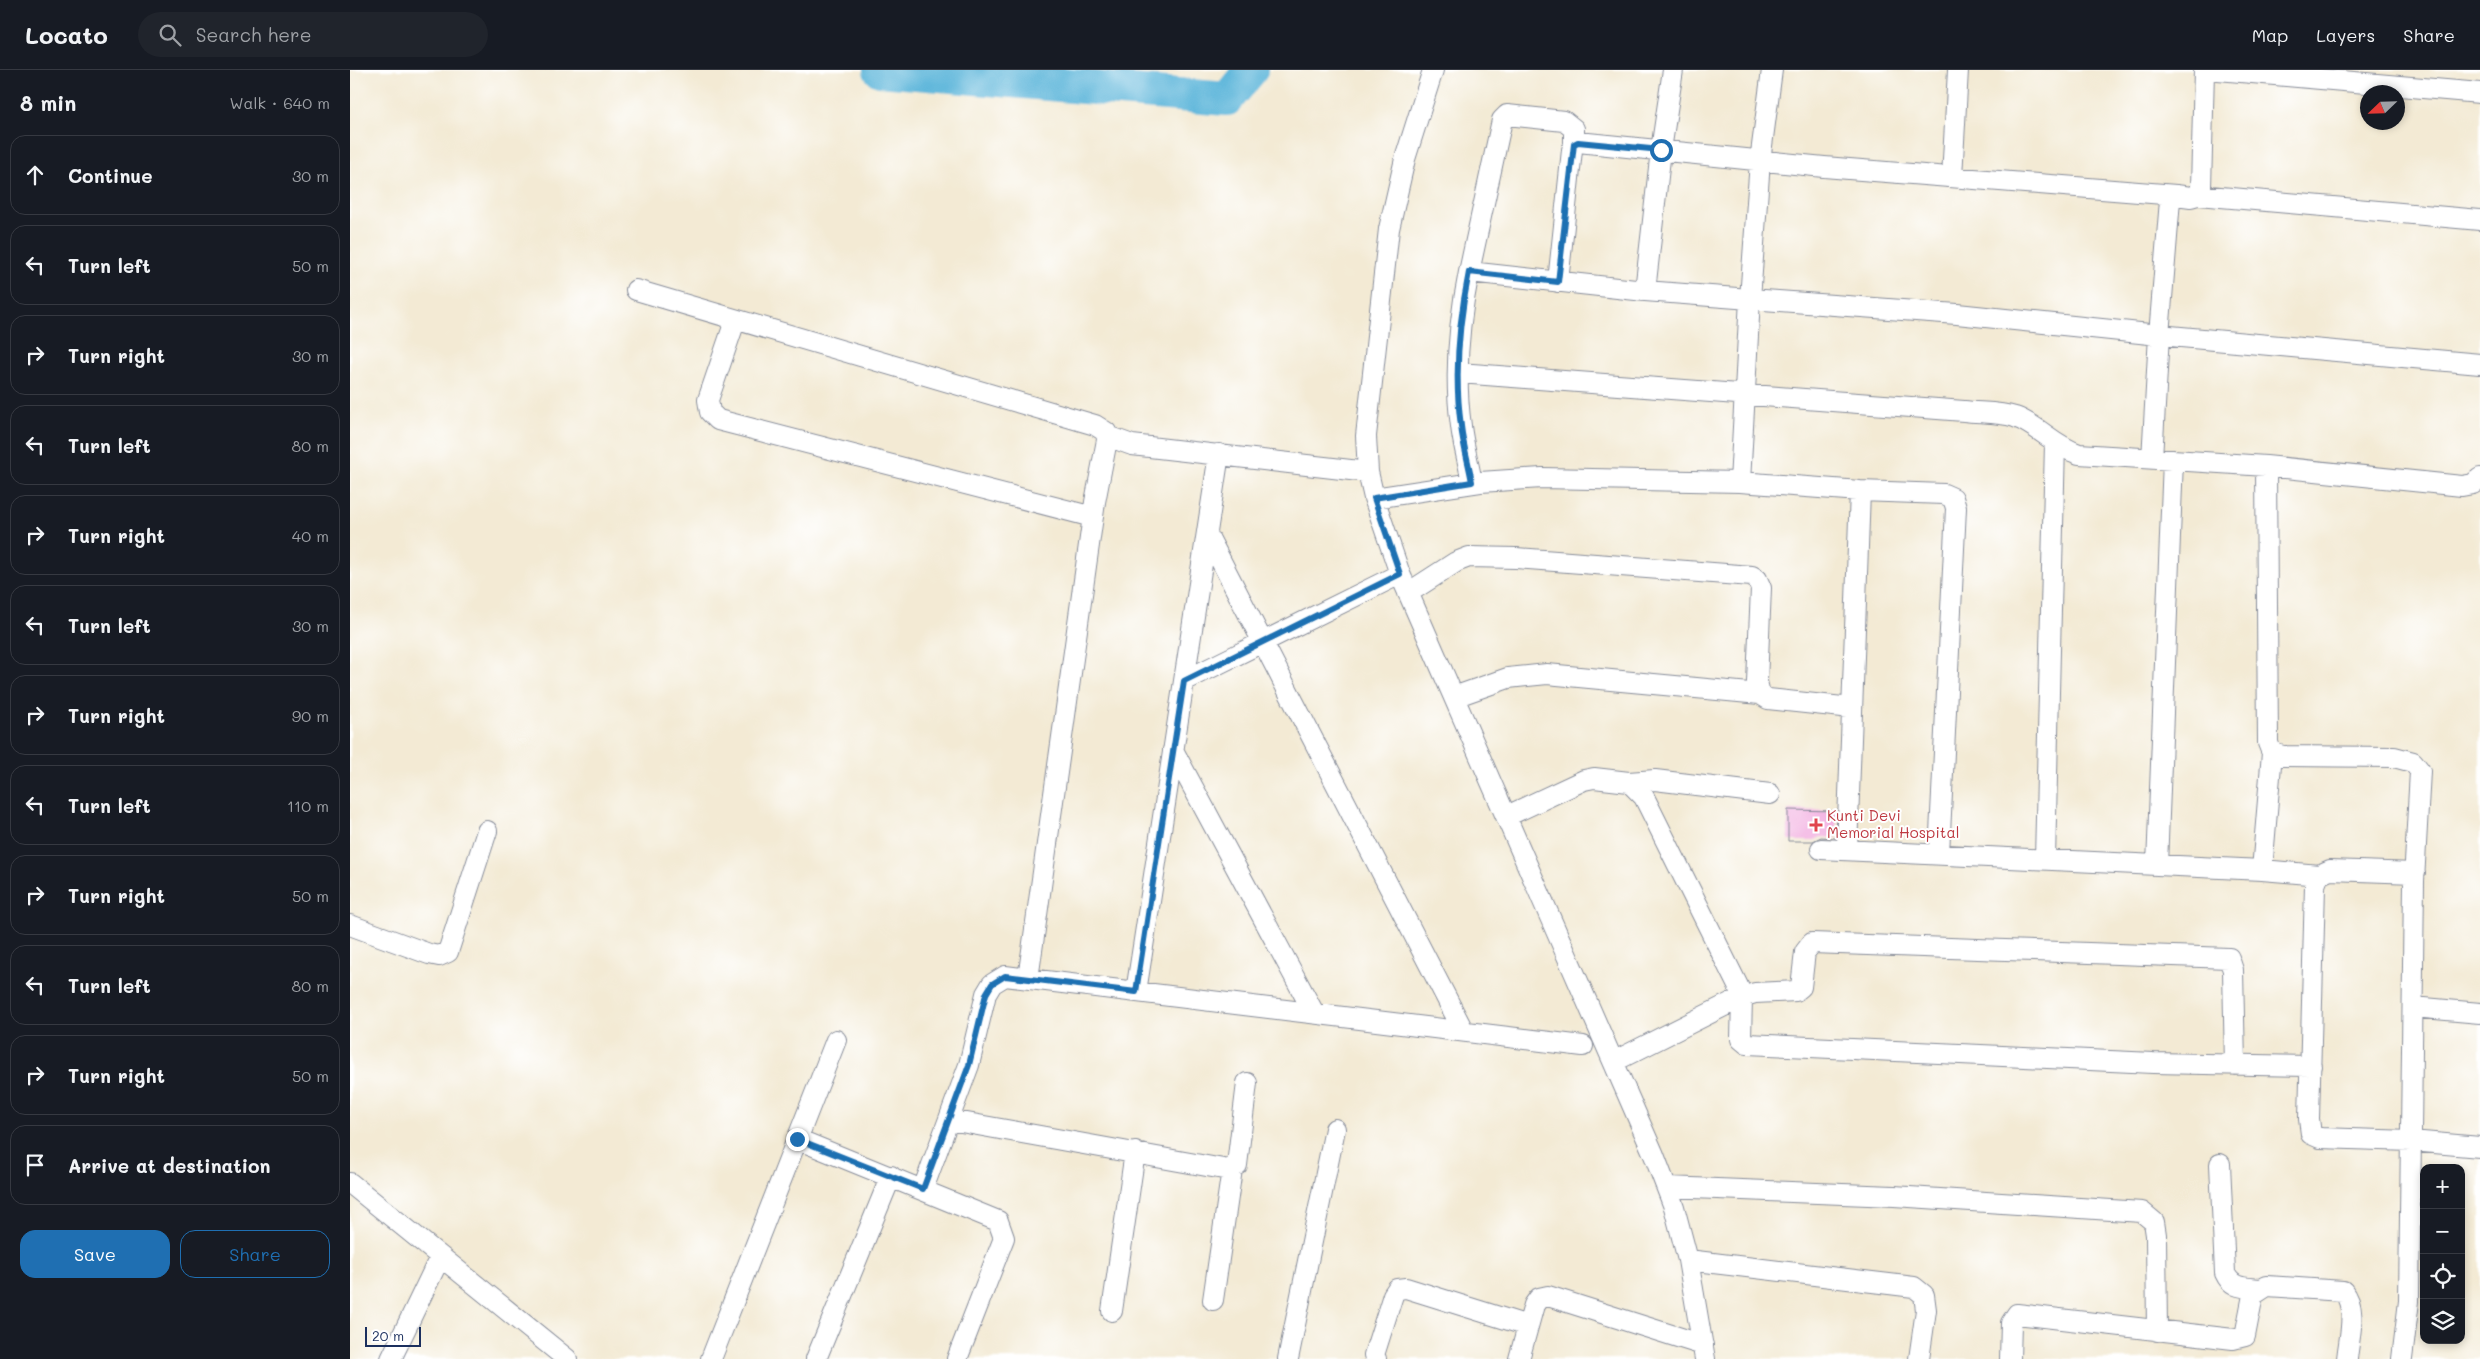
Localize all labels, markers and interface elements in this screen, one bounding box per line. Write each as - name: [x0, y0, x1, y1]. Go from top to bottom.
- search box: [138, 12, 488, 57]
- text: Locato: [25, 19, 108, 50]
- icon: search: [156, 21, 184, 49]
- text: Search here: [196, 22, 311, 47]
- text: Map: [2252, 23, 2288, 47]
- text: Layers: [2316, 23, 2375, 47]
- text: Share: [2403, 23, 2455, 47]
- north arrow: [2360, 85, 2405, 130]
- text: 8 min: [20, 89, 76, 116]
- text: Walk · 640 m: [229, 92, 330, 113]
- route start: [1650, 139, 1673, 162]
- icon: ahead: [21, 161, 49, 189]
- text: Continue: [68, 163, 153, 188]
- text: 30 m: [292, 165, 329, 186]
- icon: left: [21, 251, 49, 279]
- text: Turn left: [68, 253, 151, 278]
- text: 50 m: [292, 255, 329, 276]
- icon: right: [21, 341, 49, 369]
- text: Turn right: [68, 343, 165, 368]
- text: 30 m: [292, 345, 329, 366]
- icon: left: [21, 431, 49, 459]
- text: Turn left: [68, 433, 151, 458]
- text: 80 m: [292, 435, 329, 456]
- icon: right: [21, 521, 49, 549]
- text: Turn right: [68, 523, 165, 548]
- text: 40 m: [292, 525, 329, 546]
- icon: left: [21, 611, 49, 639]
- text: Turn left: [68, 613, 151, 638]
- text: 30 m: [292, 615, 329, 636]
- icon: right: [21, 701, 49, 729]
- text: Turn right: [68, 703, 165, 728]
- text: 90 m: [292, 705, 329, 726]
- icon: left: [21, 791, 49, 819]
- text: Turn left: [68, 793, 151, 818]
- text: 110 m: [287, 795, 329, 816]
- place label: Kunti Devi Memorial Hospital: [1827, 805, 1960, 842]
- marker: Kunti Devi Memorial Hospital: [1809, 818, 1823, 832]
- icon: right: [21, 881, 49, 909]
- text: Turn right: [68, 883, 165, 908]
- text: 50 m: [292, 885, 329, 906]
- icon: left: [21, 971, 49, 999]
- text: Turn left: [68, 973, 151, 998]
- text: 80 m: [292, 975, 329, 996]
- icon: right: [21, 1061, 49, 1089]
- text: Turn right: [68, 1063, 165, 1088]
- text: 50 m: [292, 1065, 329, 1086]
- route end: [786, 1128, 809, 1151]
- icon: arrive: [21, 1151, 49, 1179]
- text: Arrive at destination: [68, 1153, 271, 1178]
- map controls: [2420, 1164, 2465, 1344]
- button: +: [2420, 1164, 2465, 1209]
- button: −: [2420, 1209, 2465, 1254]
- button: Save: [20, 1230, 170, 1278]
- button: Share: [180, 1230, 330, 1278]
- button: locate: [2420, 1254, 2465, 1299]
- button: layers: [2420, 1299, 2465, 1344]
- scale bar: [365, 1324, 421, 1347]
- text: 20 m: [372, 1326, 404, 1345]

